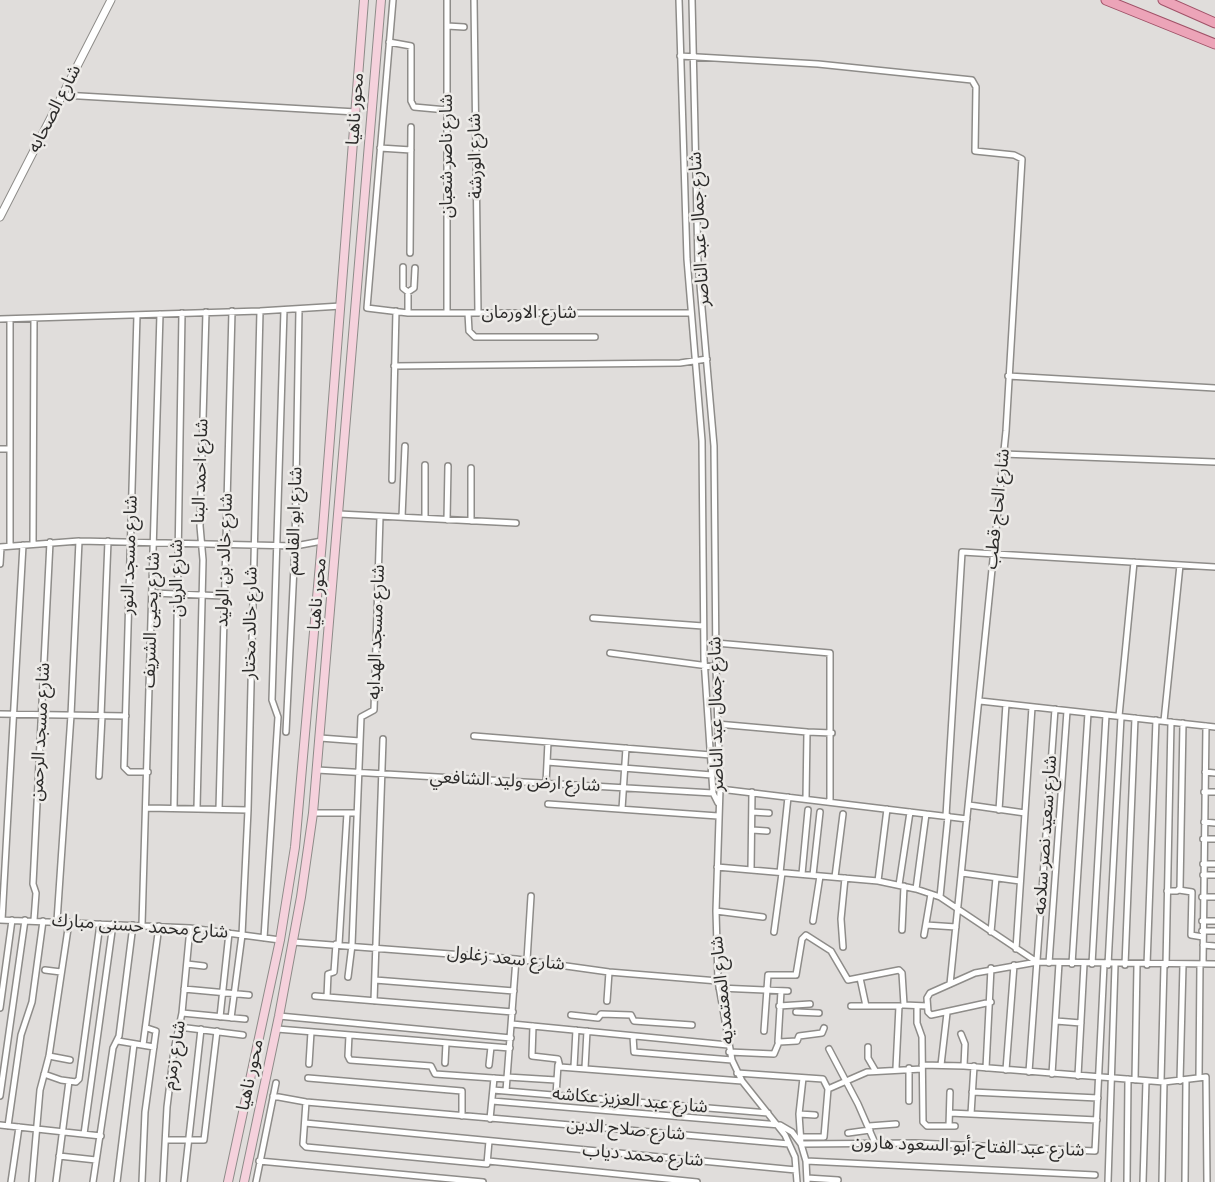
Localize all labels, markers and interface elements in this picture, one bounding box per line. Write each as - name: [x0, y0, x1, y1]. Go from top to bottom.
- street label: شارع الصحابه: [24, 61, 86, 157]
- street label: محور ناهيا: [343, 72, 369, 146]
- street label: شارع ناصر شعبان: [436, 94, 458, 218]
- street label: شارع الورشة: [464, 113, 488, 199]
- street label: شارع جمال عبد الناصر: [685, 151, 715, 307]
- street label: شارع الاورمان: [482, 302, 576, 324]
- street label: شارع احمد البنا: [188, 418, 214, 524]
- street label: شارع الحاج قطب: [981, 448, 1015, 570]
- street label: شارع ابو القاسم: [282, 466, 308, 576]
- street label: شارع خالد بن الوليد: [212, 493, 238, 627]
- street label: شارع مسجد النور: [117, 495, 143, 615]
- street label: شارع الريان: [166, 539, 188, 617]
- street label: شارع يحيى الشريف: [139, 552, 165, 688]
- street label: محور ناهيا: [304, 557, 332, 631]
- street label: شارع مسجد الهدايه: [364, 564, 390, 700]
- street label: شارع خالد مختار: [239, 566, 263, 680]
- street label: شارع جمال عبد الناصر: [705, 636, 729, 792]
- street label: شارع مسجد الرحمن: [27, 662, 55, 802]
- street label: شارع سعيد نصر سلامه: [1030, 755, 1062, 915]
- street label: شارع ارض وليد الشافعي: [429, 767, 601, 797]
- street label: شارع محمد حسنى مبارك: [51, 910, 229, 944]
- street label: شارع المعتمديه: [707, 935, 739, 1045]
- street label: شارع سعد زغلول: [446, 942, 566, 976]
- street label: شارع زمزم: [159, 1019, 191, 1091]
- street label: محور ناهيا: [233, 1037, 269, 1113]
- street label: شارع عبد العزيز عكاشه: [551, 1083, 709, 1119]
- street label: شارع صلاح الدين: [566, 1114, 686, 1146]
- street label: شارع عبد الفتاح أبو السعود هارون: [851, 1132, 1085, 1162]
- street label: شارع محمد دياب: [582, 1140, 704, 1172]

